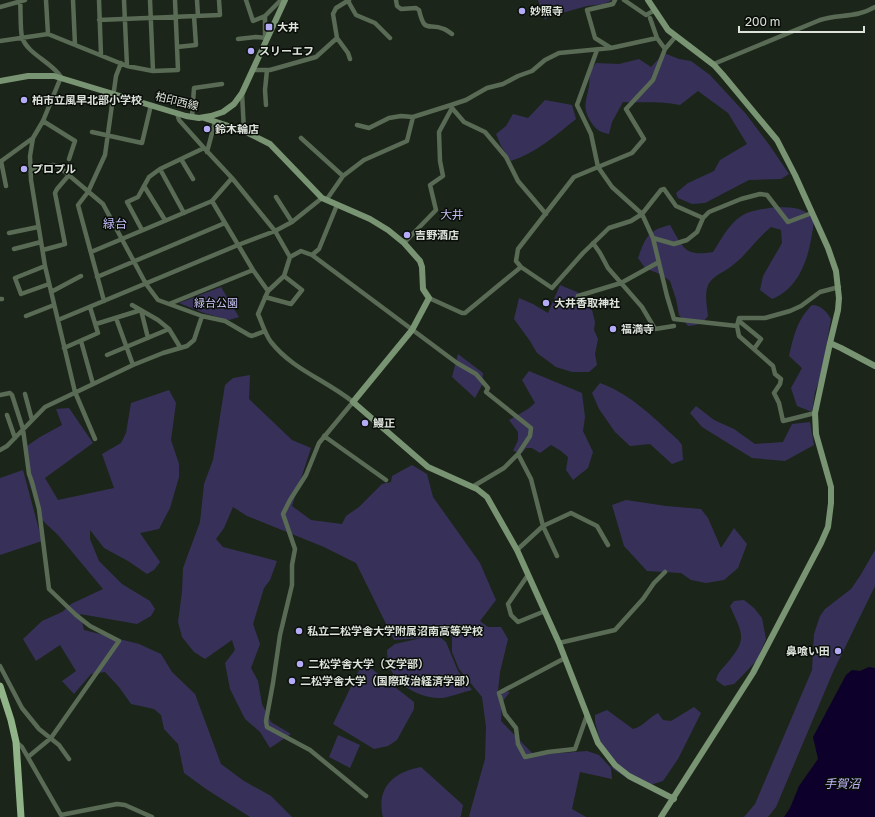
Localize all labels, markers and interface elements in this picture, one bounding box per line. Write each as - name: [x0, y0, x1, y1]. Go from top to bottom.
- place label: 妙照寺: [530, 4, 563, 17]
- marker: 妙照寺: [517, 6, 527, 16]
- scale bar: [739, 8, 864, 34]
- text: 200 m: [745, 14, 780, 29]
- place label: 大井: [277, 20, 299, 33]
- marker: 大井: [264, 22, 274, 32]
- place label: スリーエフ: [259, 44, 314, 57]
- marker: スリーエフ: [246, 46, 256, 56]
- street label: 柏印西線: [154, 89, 200, 112]
- place label: 柏市立風早北部小学校: [32, 93, 142, 106]
- marker: 柏市立風早北部小学校: [19, 95, 29, 105]
- place label: 鈴木輪店: [215, 122, 259, 135]
- marker: 鈴木輪店: [202, 124, 212, 134]
- place label: プロプル: [32, 162, 76, 175]
- marker: プロプル: [19, 164, 29, 174]
- district label: 大井: [440, 207, 464, 222]
- district label: 緑台: [103, 216, 127, 231]
- place label: 吉野酒店: [415, 228, 459, 241]
- marker: 吉野酒店: [402, 230, 412, 240]
- park label: 緑台公園: [194, 296, 238, 309]
- place label: 大井香取神社: [554, 296, 620, 309]
- marker: 大井香取神社: [541, 298, 551, 308]
- place label: 福満寺: [621, 322, 654, 335]
- marker: 福満寺: [608, 324, 618, 334]
- place label: 鰻正: [373, 416, 395, 429]
- marker: 鰻正: [360, 418, 370, 428]
- place label: 私立二松学舎大学附属沼南高等学校: [307, 624, 483, 637]
- marker: 私立二松学舎大学附属沼南高等学校: [294, 626, 304, 636]
- place label: 鼻喰い田: [786, 644, 830, 657]
- marker: 鼻喰い田: [833, 646, 843, 656]
- place label: 二松学舎大学（文学部）: [308, 657, 429, 670]
- marker: 二松学舎大学（文学部）: [295, 659, 305, 669]
- place label: 二松学舎大学（国際政治経済学部）: [300, 674, 476, 687]
- marker: 二松学舎大学（国際政治経済学部）: [287, 676, 297, 686]
- water label: 手賀沼: [824, 776, 862, 791]

